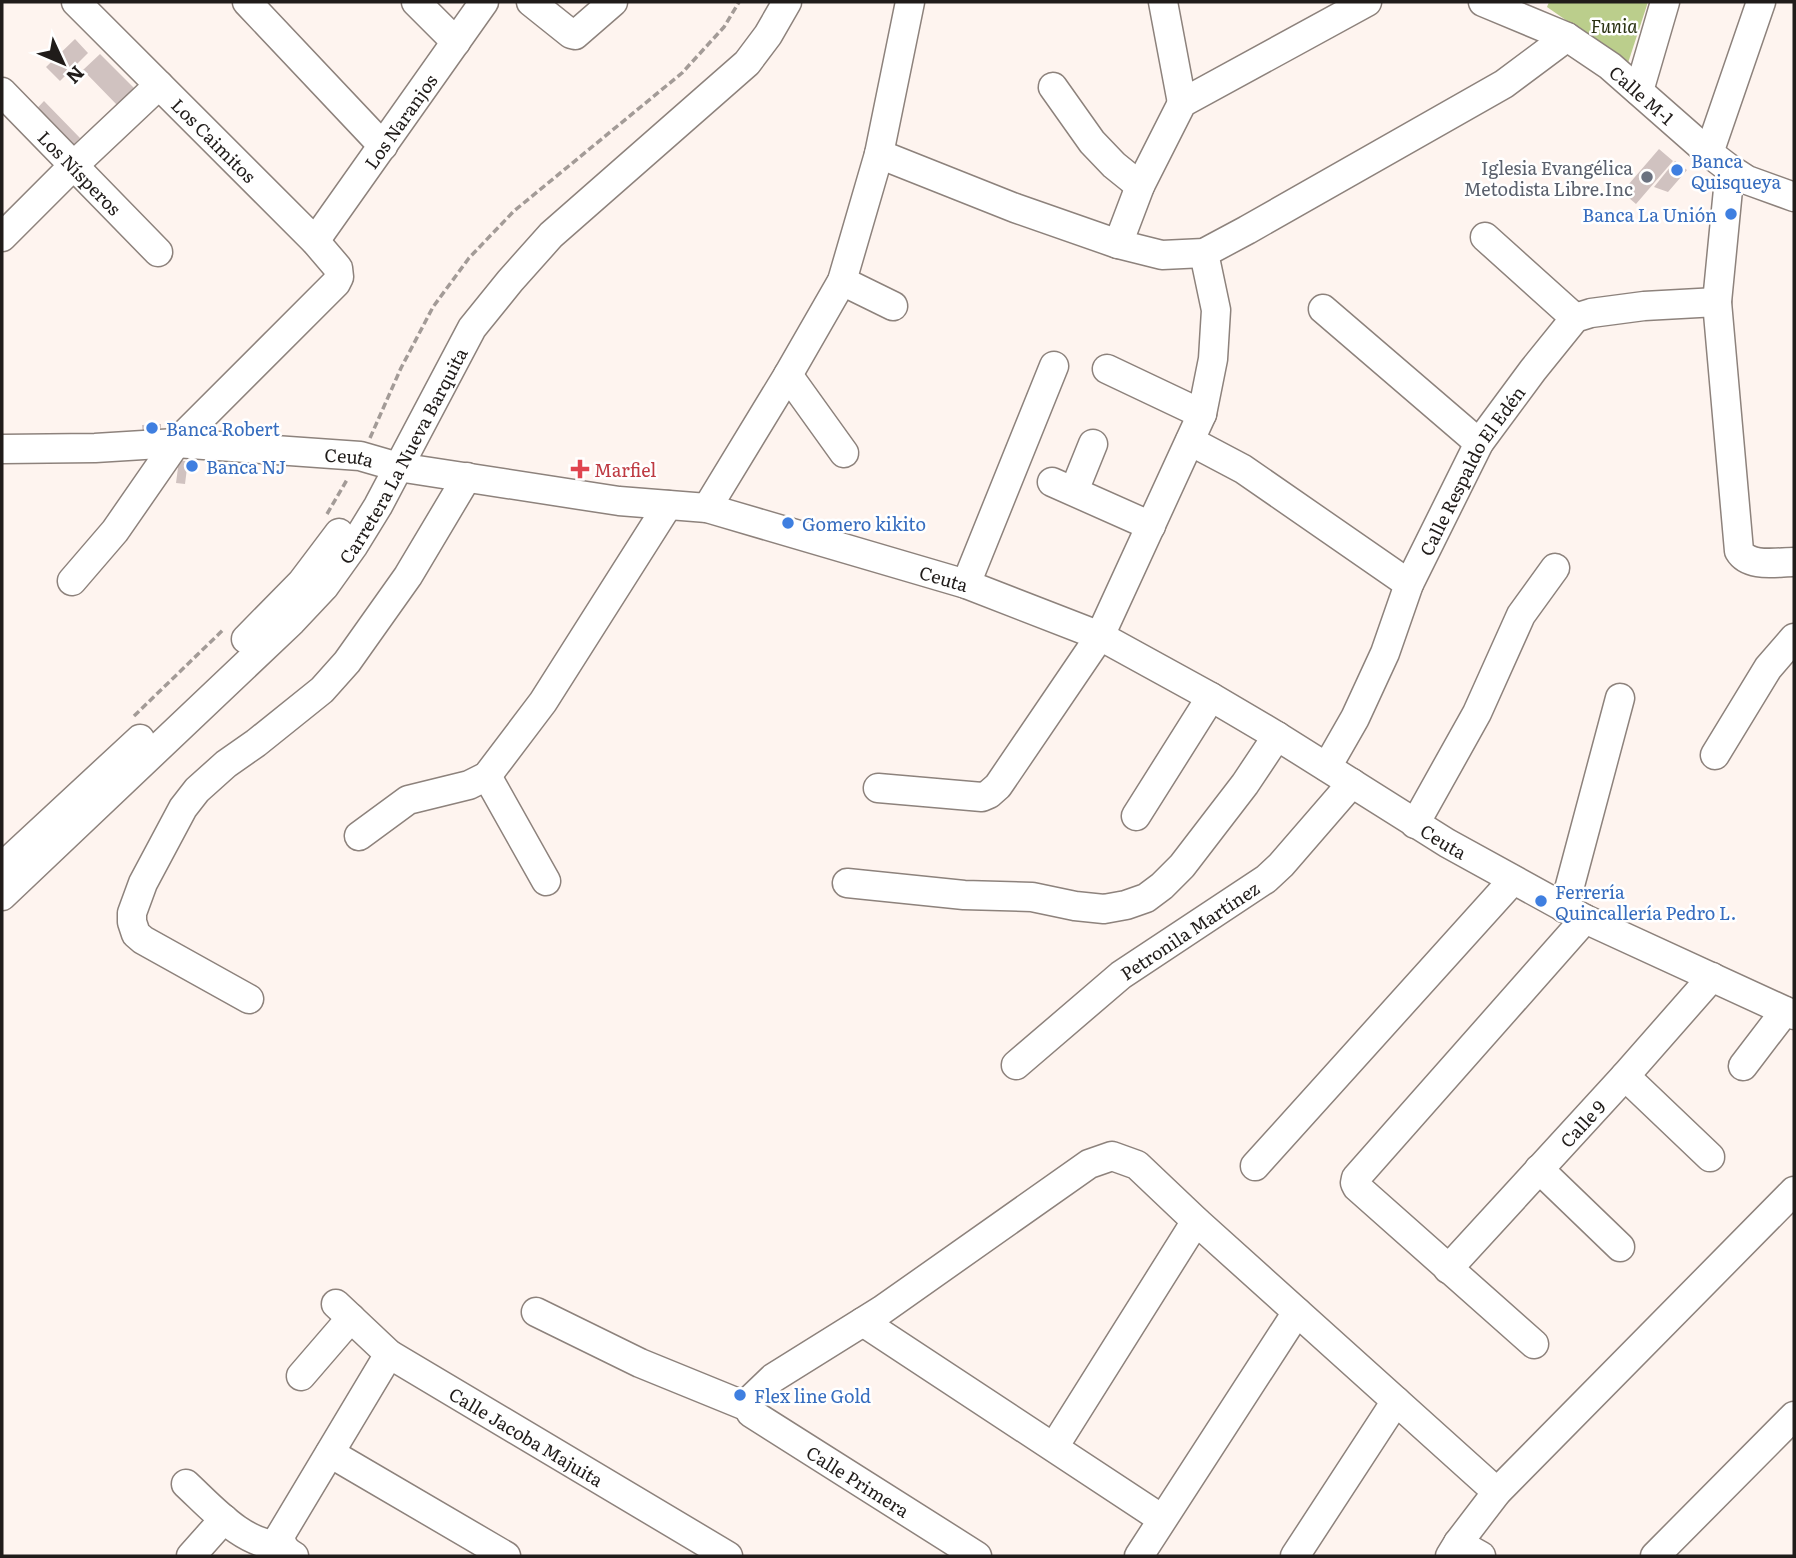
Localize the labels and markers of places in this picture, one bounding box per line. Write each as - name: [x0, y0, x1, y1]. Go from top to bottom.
- place label: Banca Quisqueya: [1691, 147, 1781, 195]
- place label: Iglesia Evangélica Metodista Libre.Inc: [1464, 154, 1633, 202]
- marker: Banca Quisqueya: [1669, 162, 1685, 178]
- marker: Iglesia Evangélica Metodista Libre.Inc: [1639, 169, 1655, 185]
- place label: Banca La Unión: [1582, 201, 1717, 228]
- marker: Banca La Unión: [1723, 206, 1739, 222]
- place label: Banca Robert: [166, 415, 281, 442]
- marker: Banca Robert: [144, 420, 160, 436]
- place label: Banca NJ: [206, 453, 286, 480]
- place label: Marfiel: [594, 456, 656, 483]
- marker: Banca NJ: [184, 458, 200, 474]
- marker: Marfiel: [572, 461, 588, 477]
- place label: Gomero kikito: [802, 510, 926, 537]
- marker: Gomero kikito: [780, 515, 796, 531]
- place label: Ferrería Quincallería Pedro L.: [1555, 878, 1736, 926]
- marker: Ferrería Quincallería Pedro L.: [1533, 893, 1549, 909]
- place label: Flex line Gold: [754, 1382, 871, 1409]
- marker: Flex line Gold: [732, 1387, 748, 1403]

